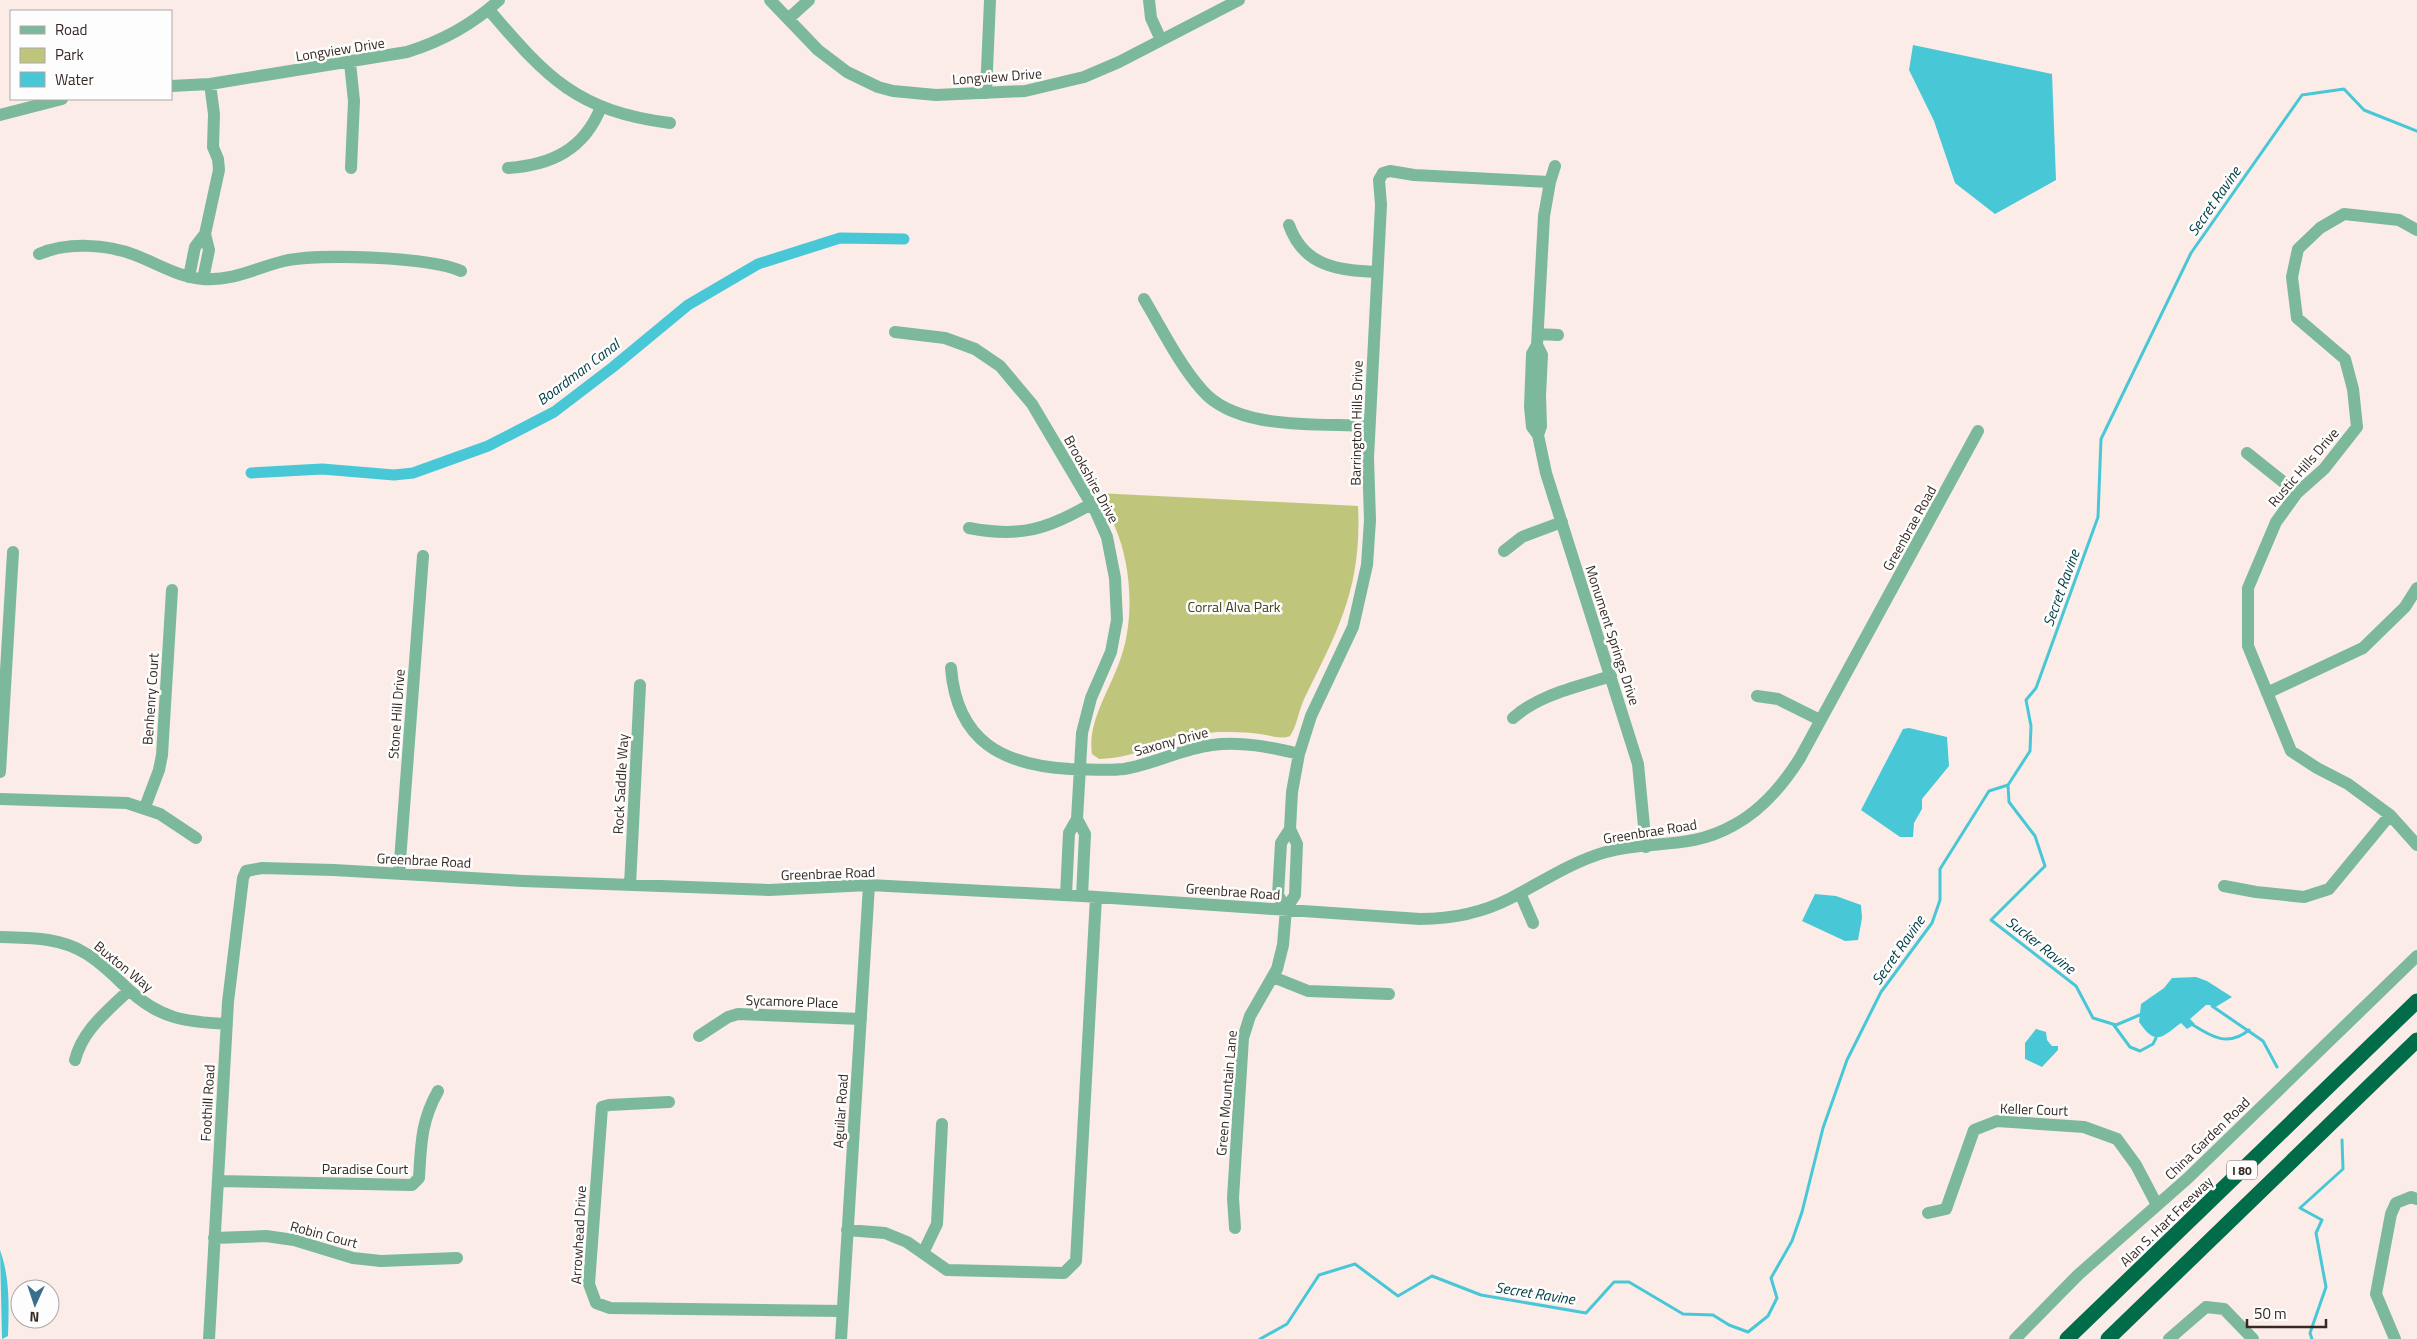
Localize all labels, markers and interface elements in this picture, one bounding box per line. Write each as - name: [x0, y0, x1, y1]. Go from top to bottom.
- legend: [10, 10, 172, 100]
- text: Road: [55, 18, 87, 41]
- street label: Longview Drive: [294, 32, 386, 66]
- text: Park: [55, 43, 84, 66]
- street label: Longview Drive: [951, 62, 1043, 90]
- text: Water: [55, 68, 94, 91]
- water label: Secret Ravine: [2182, 161, 2247, 240]
- water label: Boardman Canal: [532, 332, 626, 411]
- street label: Barrington Hills Drive: [1344, 360, 1368, 486]
- street label: Rustic Hills Drive: [2263, 423, 2343, 511]
- street label: Brookshire Drive: [1059, 431, 1125, 527]
- street label: Greenbrae Road: [1877, 482, 1941, 574]
- water label: Secret Ravine: [2036, 545, 2086, 630]
- street label: Monument Springs Drive: [1580, 562, 1646, 708]
- park label: Corral Alva Park: [1188, 596, 1281, 617]
- street label: Benhenry Court: [136, 652, 164, 746]
- street label: Stone Hill Drive: [382, 668, 410, 760]
- street label: Saxony Drive: [1132, 721, 1210, 761]
- street label: Rock Saddle Way: [607, 733, 633, 835]
- street label: Greenbrae Road: [1602, 813, 1698, 849]
- street label: Greenbrae Road: [376, 847, 472, 873]
- street label: Greenbrae Road: [780, 861, 876, 885]
- street label: Greenbrae Road: [1185, 877, 1281, 905]
- water label: Secret Ravine: [1866, 910, 1931, 989]
- water label: Sucker Ravine: [2001, 910, 2081, 980]
- street label: Buxton Way: [90, 935, 158, 997]
- street label: Sycamore Place: [745, 989, 839, 1013]
- street label: Green Mountain Lane: [1210, 1029, 1242, 1157]
- street label: Foothill Road: [194, 1064, 220, 1142]
- street label: Aguilar Road: [827, 1073, 853, 1149]
- street label: China Garden Road: [2160, 1092, 2254, 1184]
- street label: Keller Court: [1999, 1097, 2069, 1121]
- street label: Paradise Court: [322, 1158, 408, 1179]
- road number: I 80: [2227, 1160, 2257, 1180]
- street label: Alan S. Hart Freeway: [2115, 1171, 2217, 1271]
- street label: Arrowhead Drive: [565, 1185, 591, 1285]
- street label: Robin Court: [288, 1215, 360, 1253]
- water label: Secret Ravine: [1494, 1275, 1577, 1311]
- north arrow: [10, 1279, 60, 1329]
- scale bar: [2247, 1296, 2326, 1328]
- text: 50 m: [2254, 1302, 2287, 1325]
- text: N: [29, 1307, 40, 1328]

